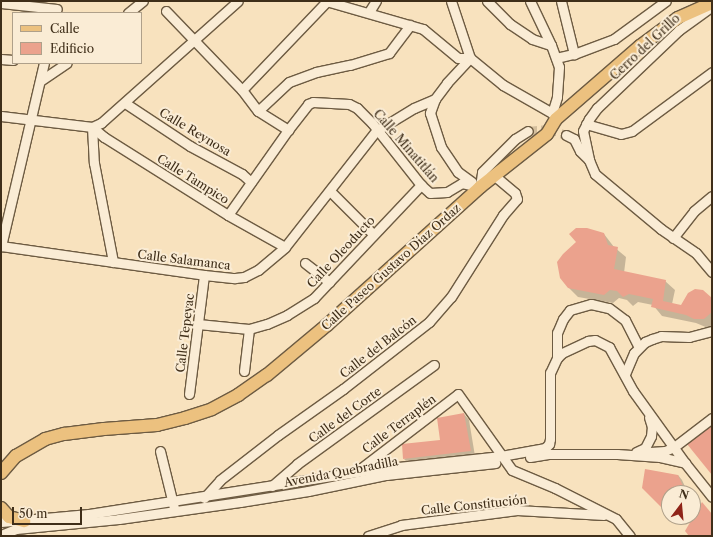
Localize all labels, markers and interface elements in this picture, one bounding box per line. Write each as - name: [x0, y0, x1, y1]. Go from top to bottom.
- street label: Cerro del Grillo: [607, 11, 683, 83]
- legend: [12, 12, 142, 64]
- text: Calle: [50, 21, 79, 36]
- text: Edificio: [50, 41, 94, 56]
- street label: Calle Reynosa: [157, 105, 233, 159]
- street label: Calle Minatitlán: [370, 107, 442, 185]
- street label: Calle Tampico: [154, 151, 232, 207]
- street label: Calle Paseo Gustavo Díaz Ordaz: [318, 201, 464, 333]
- street label: Calle Oleoducto: [304, 213, 378, 291]
- street label: Calle Salamanca: [137, 247, 231, 273]
- street label: Calle Tepeyac: [173, 292, 197, 374]
- street label: Calle del Balcón: [337, 313, 419, 381]
- street label: Calle del Corte: [306, 384, 384, 446]
- street label: Calle Terraplén: [359, 392, 439, 456]
- street label: Avenida Quebradilla: [283, 454, 399, 490]
- north arrow: [661, 485, 701, 525]
- text: N: [678, 486, 691, 502]
- street label: Calle Constitución: [420, 492, 528, 518]
- scale bar: [14, 499, 84, 525]
- text: 50 m: [19, 506, 48, 521]

